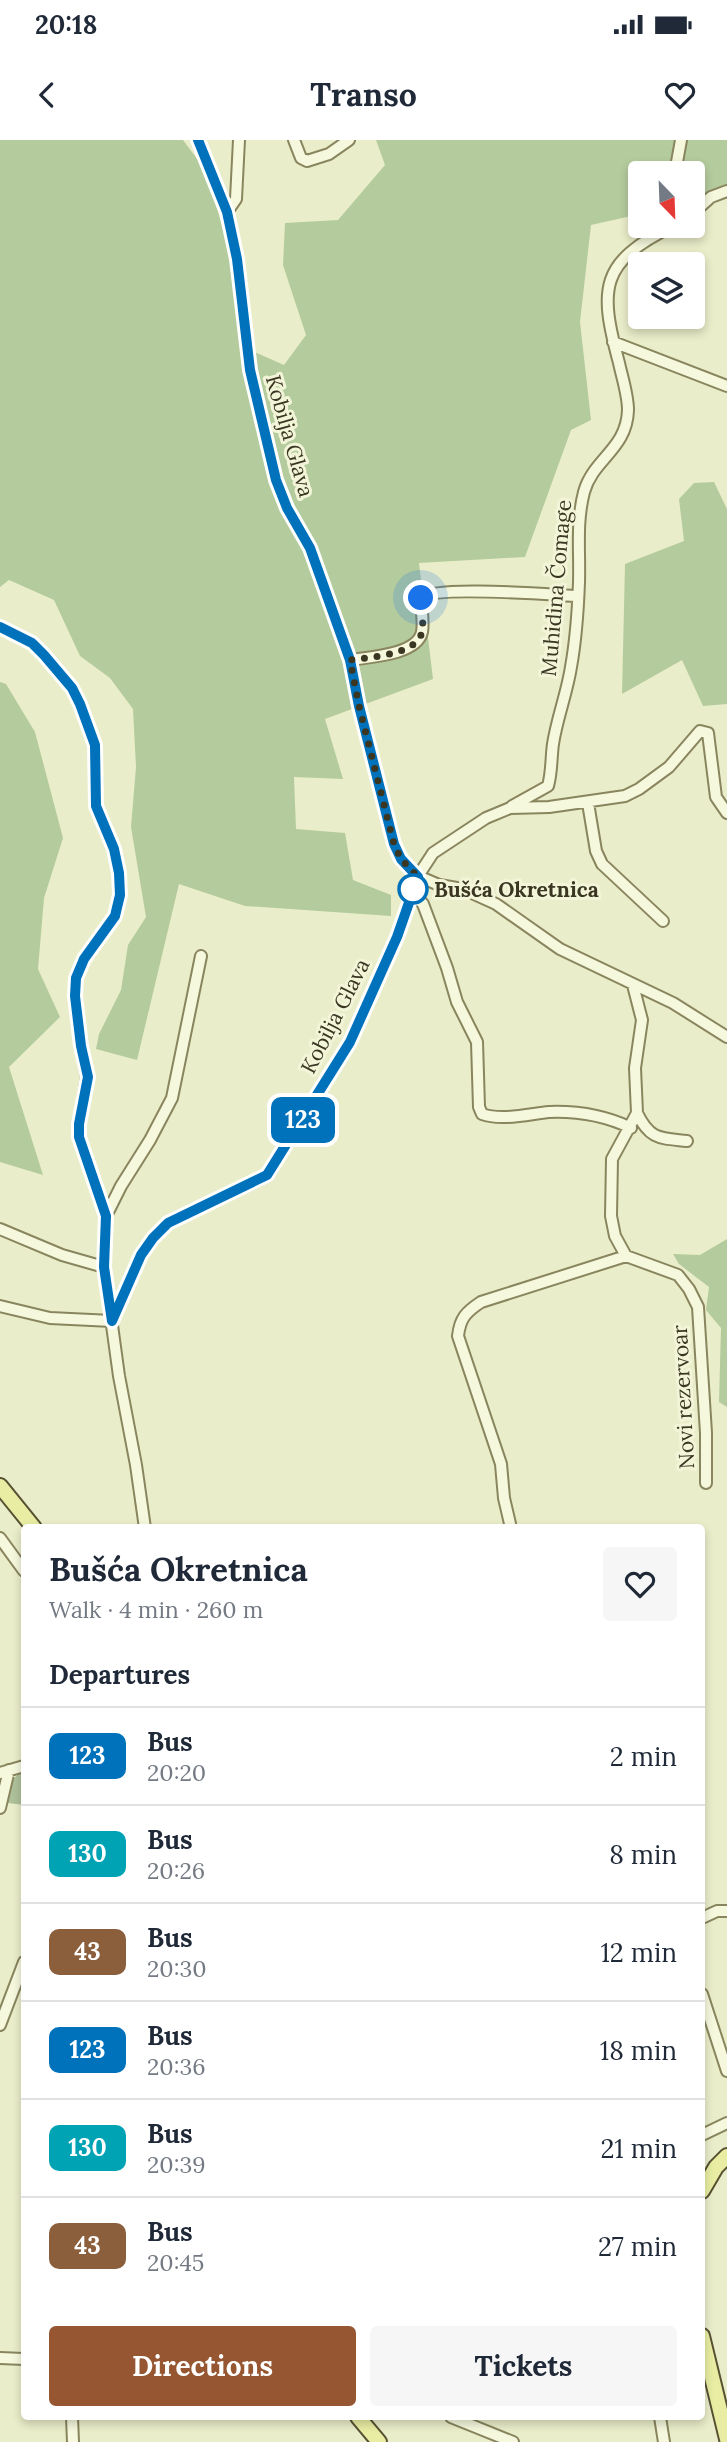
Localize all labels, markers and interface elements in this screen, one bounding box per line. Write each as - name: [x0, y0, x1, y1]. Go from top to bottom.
- text: 20:18: [35, 8, 97, 41]
- text: Transo: [310, 74, 417, 115]
- icon: back: [28, 76, 66, 114]
- icon: heart: [661, 76, 699, 114]
- north arrow: [628, 161, 705, 238]
- map controls: [628, 161, 705, 329]
- button: layers: [628, 252, 705, 329]
- street label: Kobilja Glava: [260, 372, 320, 500]
- street label: Muhidina Čomage: [535, 498, 577, 678]
- your location: [403, 580, 438, 615]
- marker: Bušća Okretnica: [398, 874, 428, 904]
- place label: Bušća Okretnica: [434, 876, 599, 903]
- street label: Kobilja Glava: [294, 954, 376, 1078]
- line badge: 123: [263, 1097, 343, 1143]
- text: 123: [285, 1104, 321, 1135]
- street label: Novi rezervoar: [666, 1324, 700, 1470]
- button: heart: [603, 1547, 677, 1621]
- text: Bušća Okretnica: [49, 1548, 308, 1590]
- text: Walk · 4 min · 260 m: [49, 1595, 263, 1624]
- text: Departures: [49, 1658, 190, 1691]
- text: Bus: [147, 1725, 193, 1758]
- text: 123: [70, 1740, 105, 1771]
- text: 2 min: [610, 1740, 677, 1773]
- text: 20:20: [147, 1758, 206, 1787]
- text: Bus: [147, 1823, 193, 1856]
- text: 130: [68, 1838, 107, 1869]
- text: 8 min: [609, 1838, 677, 1871]
- text: 20:26: [147, 1856, 205, 1885]
- text: Bus: [147, 1921, 193, 1954]
- text: 43: [74, 1936, 101, 1967]
- text: 12 min: [600, 1936, 677, 1969]
- text: 20:30: [147, 1954, 206, 1983]
- text: Bus: [147, 2019, 193, 2052]
- text: 123: [70, 2034, 105, 2065]
- text: 18 min: [600, 2034, 677, 2067]
- text: 20:36: [147, 2052, 206, 2081]
- text: Bus: [147, 2117, 193, 2150]
- text: 130: [68, 2132, 107, 2163]
- text: 21 min: [600, 2132, 677, 2165]
- text: 20:39: [147, 2150, 206, 2179]
- text: Bus: [147, 2215, 193, 2248]
- text: 43: [74, 2230, 101, 2261]
- text: 27 min: [598, 2230, 677, 2263]
- text: 20:45: [147, 2248, 204, 2277]
- button: Directions: [49, 2326, 356, 2406]
- button: Tickets: [370, 2326, 677, 2406]

